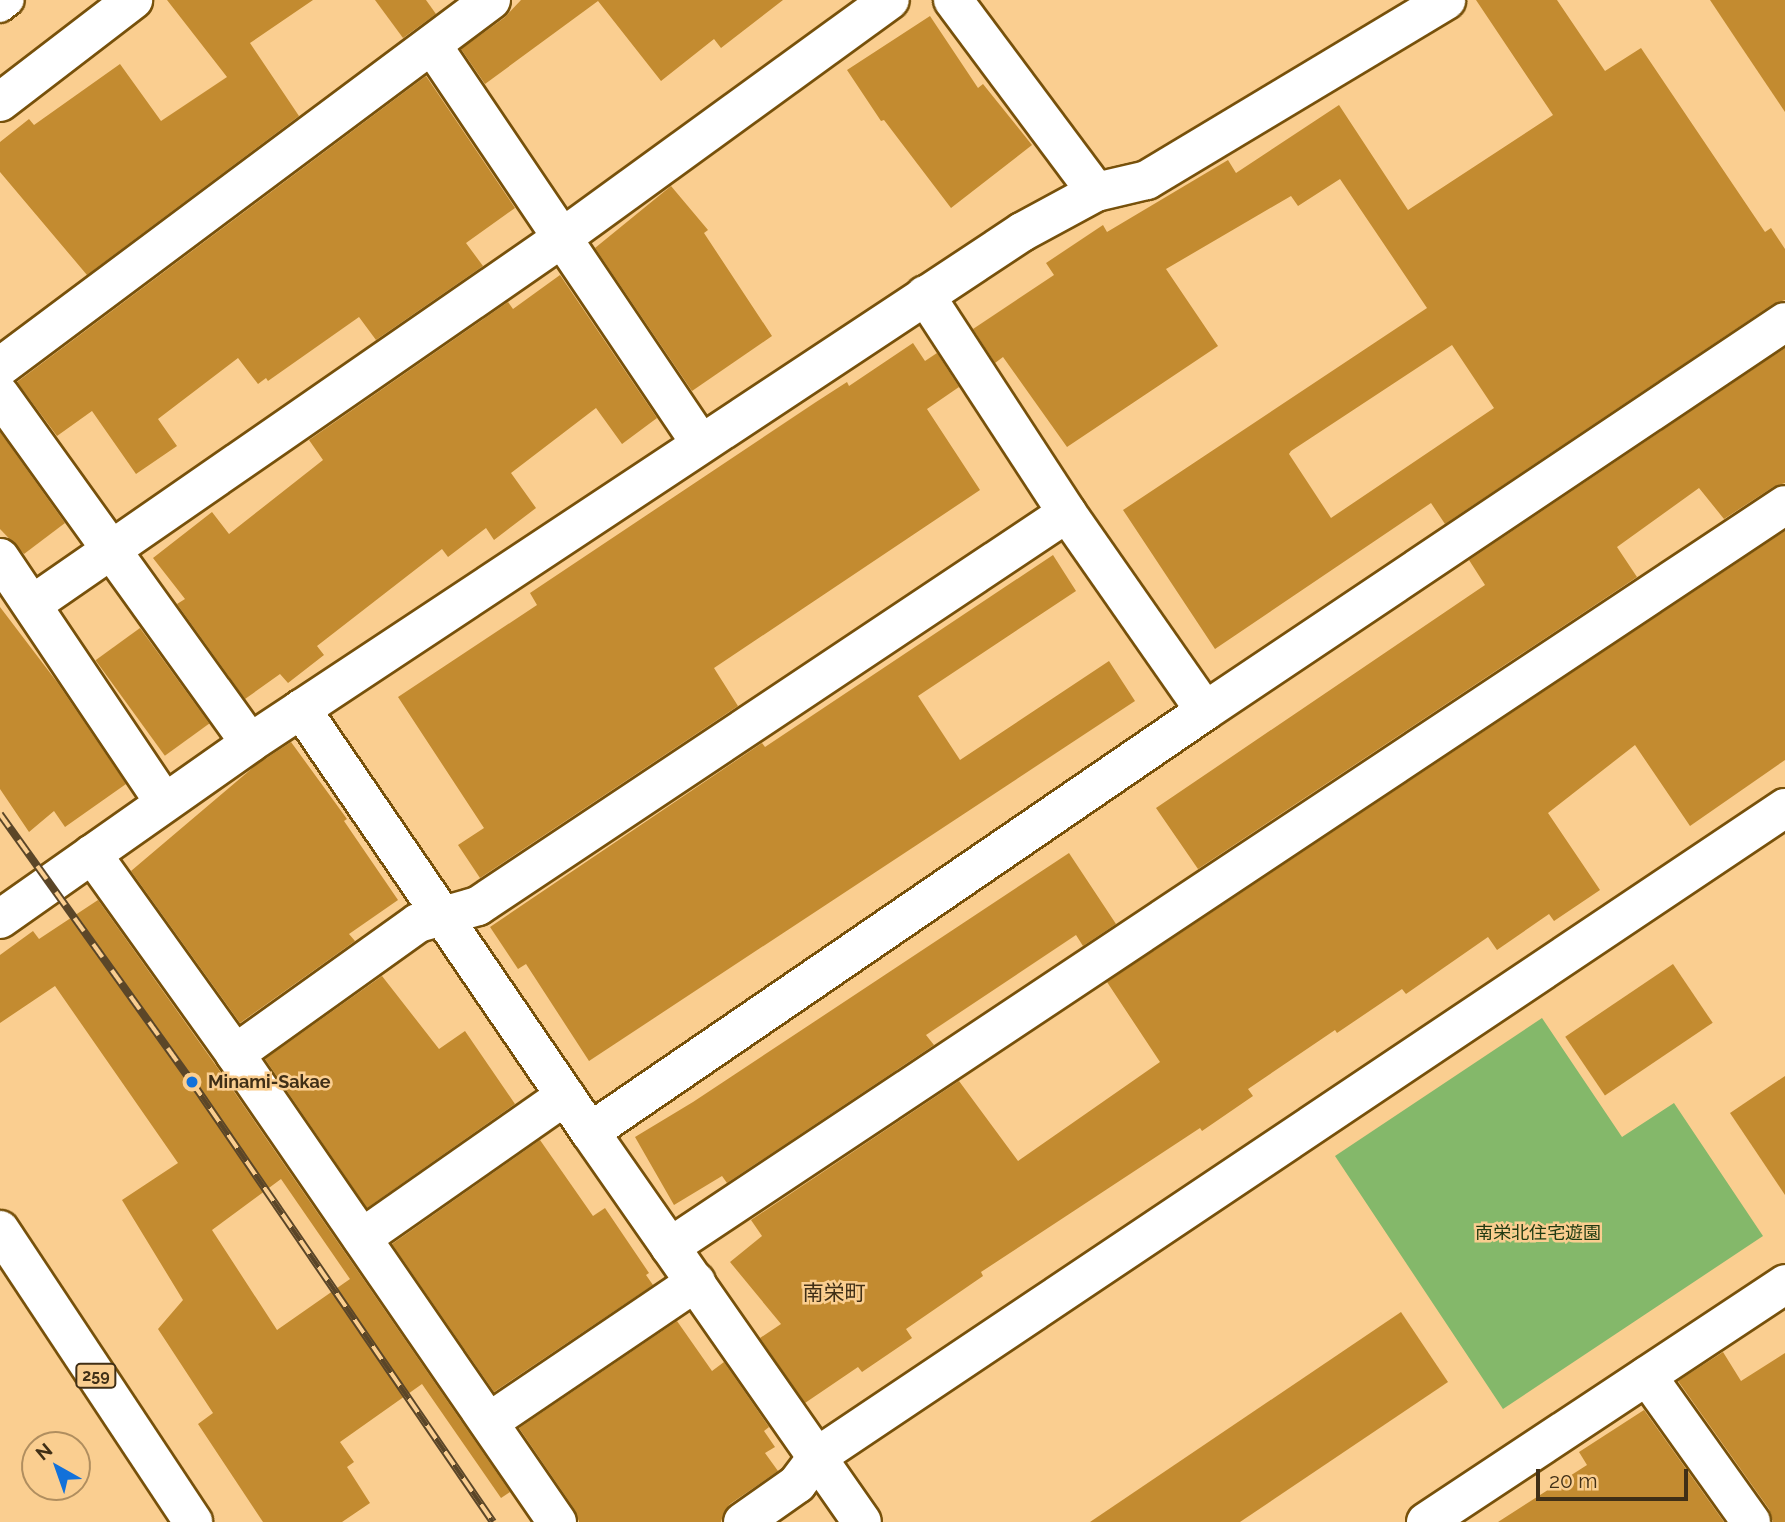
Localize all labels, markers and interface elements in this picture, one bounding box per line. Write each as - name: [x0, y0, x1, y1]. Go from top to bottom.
- place label: Minami-Sakae: [208, 1071, 331, 1093]
- marker: Minami-Sakae: [182, 1072, 202, 1092]
- park label: 南栄北住宅遊園: [1475, 1222, 1601, 1244]
- district label: 南栄町: [803, 1280, 865, 1306]
- road number: 259: [75, 1364, 117, 1388]
- north arrow: [21, 1431, 91, 1501]
- text: N: [31, 1438, 56, 1465]
- scale bar: [1540, 1456, 1692, 1500]
- text: 20 m: [1549, 1468, 1597, 1493]

